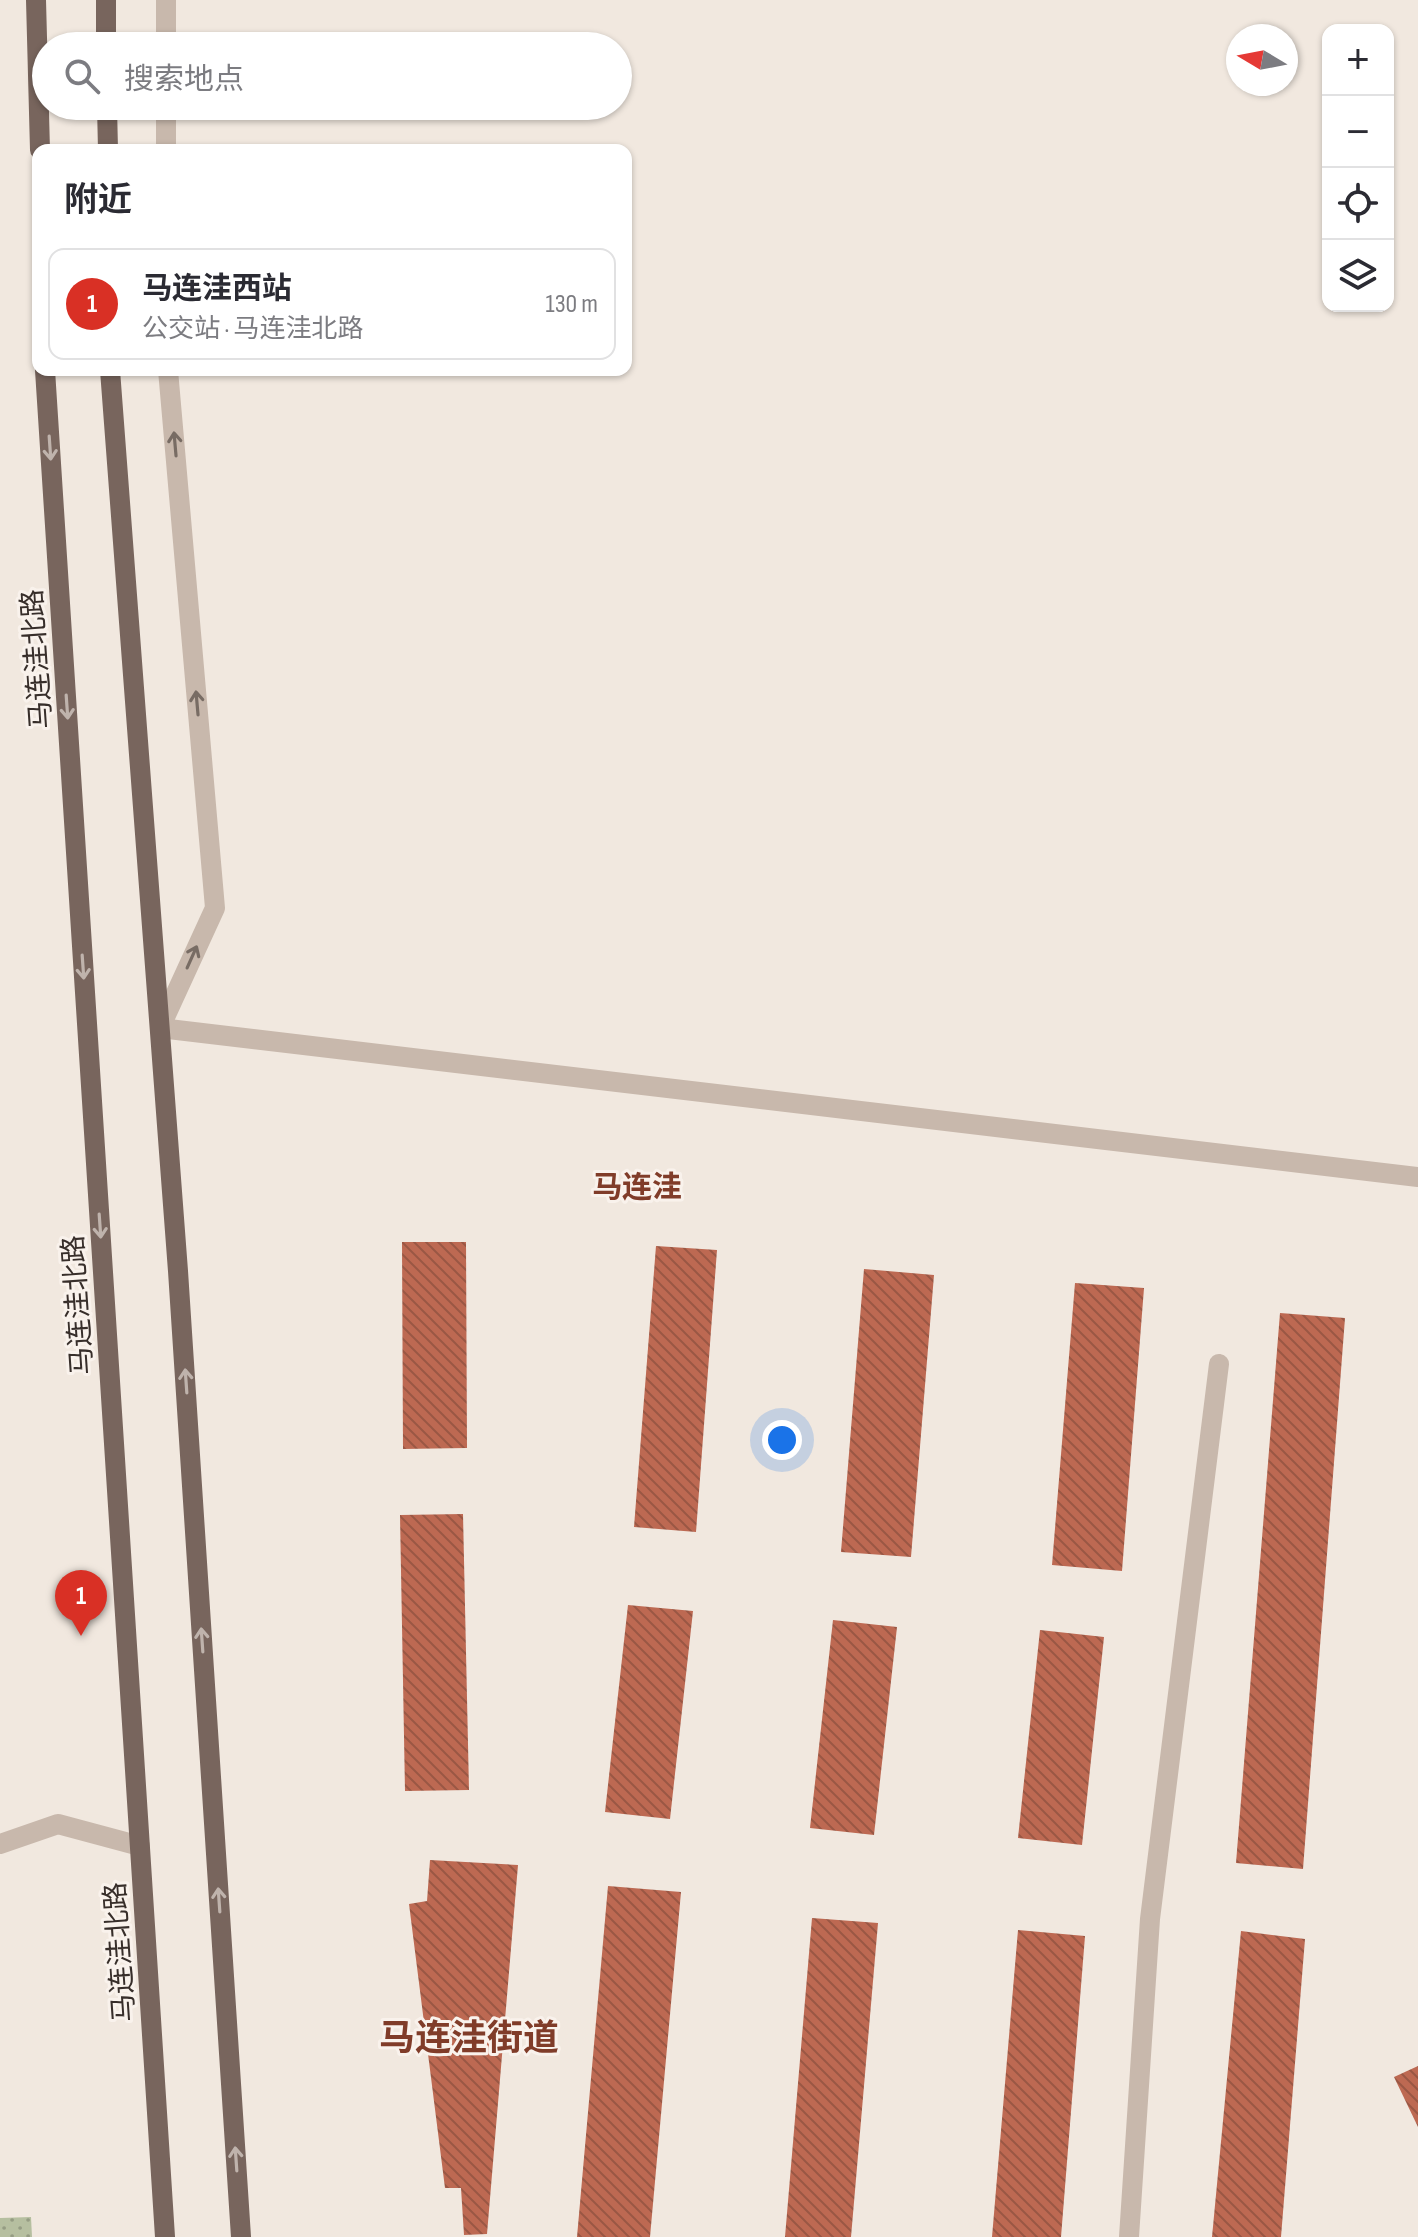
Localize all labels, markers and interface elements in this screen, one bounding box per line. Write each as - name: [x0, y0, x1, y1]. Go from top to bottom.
- north arrow: [1226, 24, 1298, 96]
- map controls: [1322, 24, 1394, 312]
- button: +: [1322, 24, 1394, 96]
- search box: [32, 32, 632, 120]
- icon: search: [60, 54, 104, 98]
- text: 搜索地点: [124, 62, 244, 98]
- button: −: [1322, 96, 1394, 168]
- button: locate: [1322, 168, 1394, 240]
- text: 附近: [64, 180, 132, 221]
- button: layers: [1322, 240, 1394, 312]
- text: 马连洼西站: [142, 271, 292, 307]
- text: 1: [87, 289, 97, 320]
- text: 130 m: [546, 289, 598, 320]
- text: 公交站 · 马连洼北路: [142, 314, 363, 345]
- one-way arrow: [167, 431, 182, 458]
- one-way arrow: [43, 434, 58, 461]
- street label: 马连洼北路: [16, 588, 59, 730]
- one-way arrow: [189, 690, 204, 717]
- one-way arrow: [60, 693, 75, 720]
- one-way arrow: [186, 945, 201, 970]
- one-way arrow: [76, 953, 91, 980]
- district label: 马连洼: [592, 1170, 682, 1206]
- one-way arrow: [93, 1212, 108, 1239]
- street label: 马连洼北路: [57, 1234, 100, 1376]
- one-way arrow: [178, 1368, 193, 1395]
- your location: [762, 1420, 802, 1460]
- pin: 1: [55, 1570, 107, 1636]
- one-way arrow: [194, 1627, 209, 1654]
- street label: 马连洼北路: [99, 1881, 142, 2023]
- one-way arrow: [211, 1887, 226, 1914]
- district label: 马连洼街道: [379, 2018, 559, 2061]
- one-way arrow: [228, 2146, 243, 2173]

